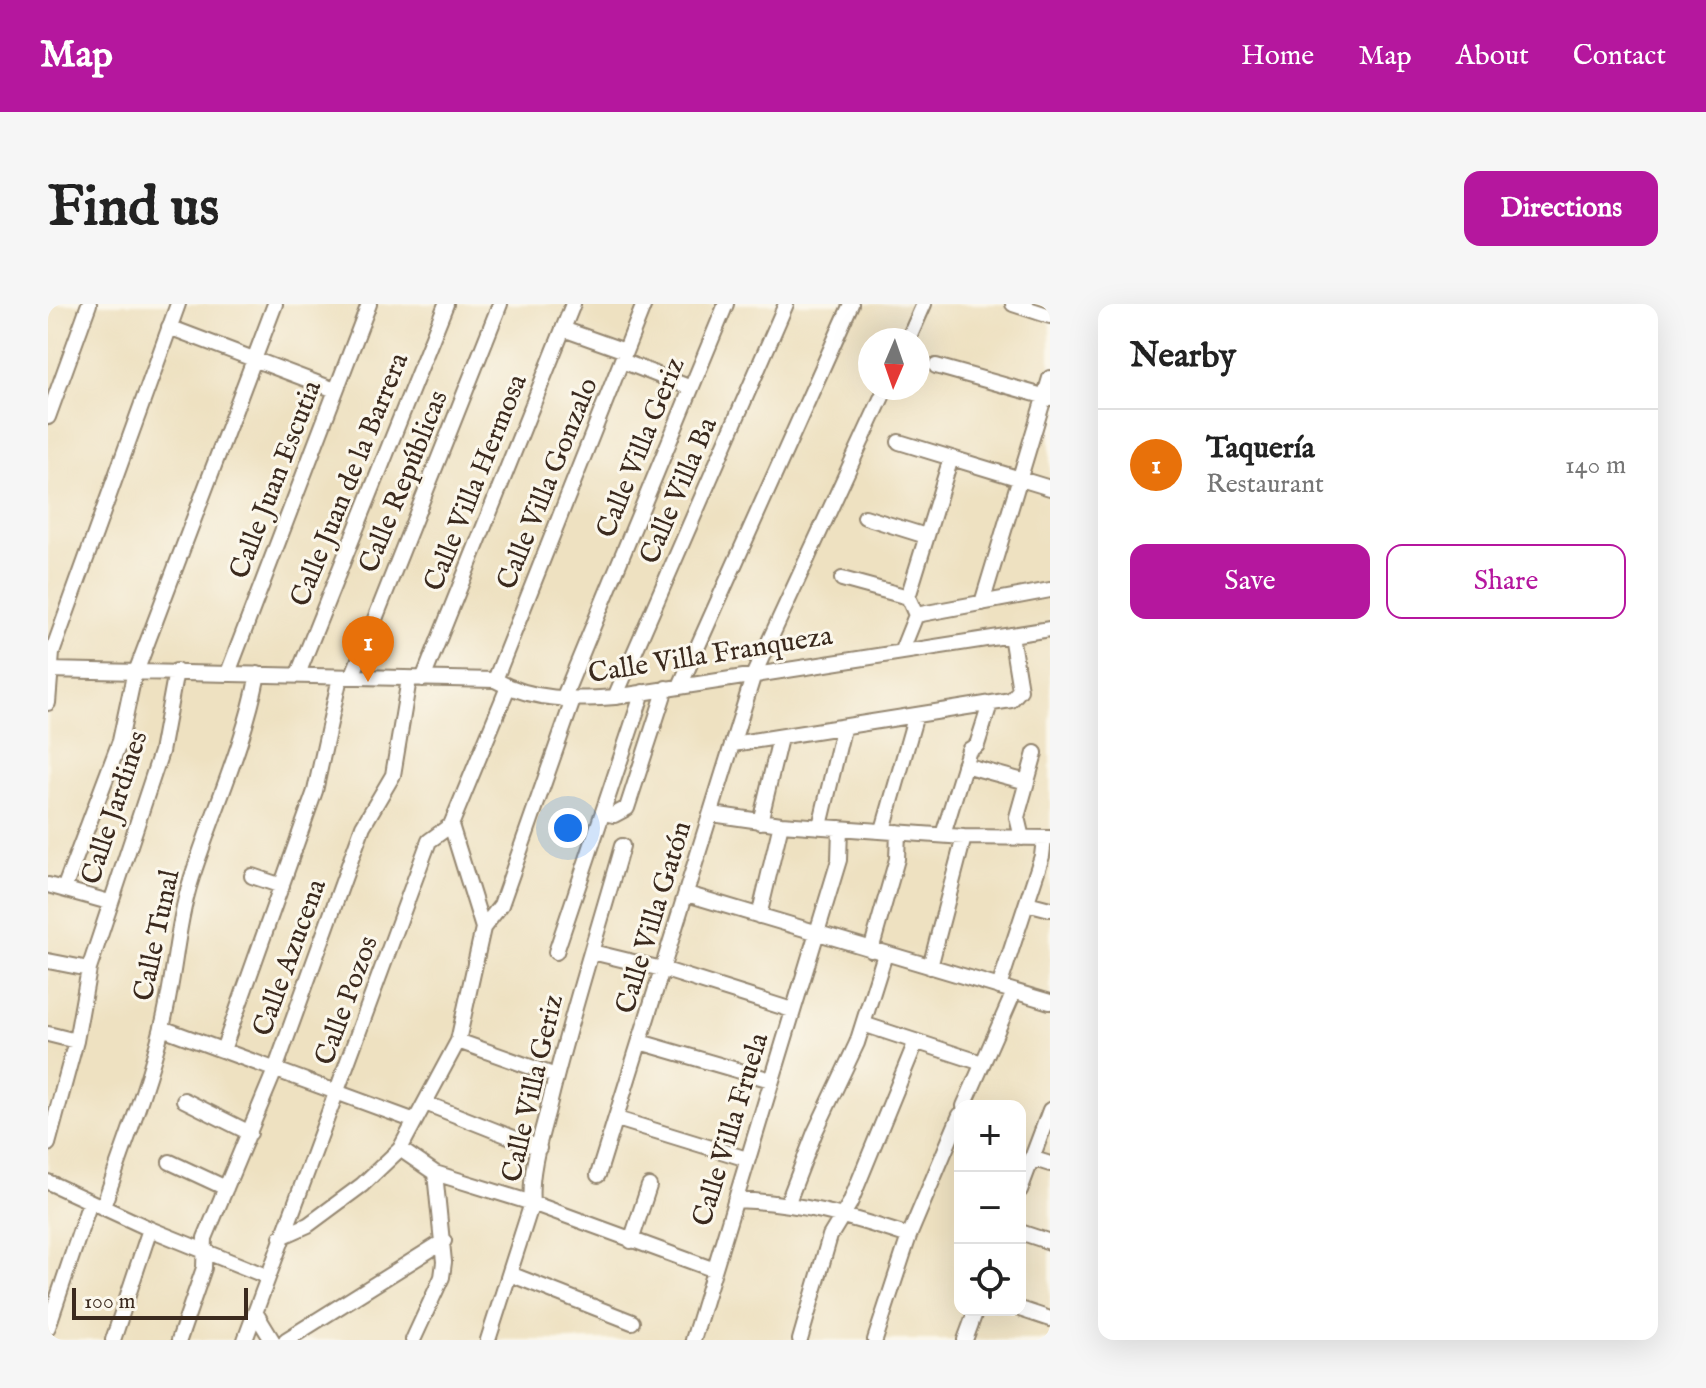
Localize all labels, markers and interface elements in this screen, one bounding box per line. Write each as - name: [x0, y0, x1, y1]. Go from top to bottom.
- text: Map: [40, 32, 113, 80]
- text: Home: [1241, 39, 1314, 74]
- text: Map: [1358, 39, 1412, 74]
- text: About: [1456, 39, 1529, 74]
- text: Contact: [1573, 39, 1666, 74]
- button: Directions: [1464, 171, 1658, 246]
- text: Find us: [48, 173, 219, 244]
- north arrow: [858, 328, 930, 400]
- text: Nearby: [1130, 335, 1236, 378]
- street label: Calle Juan de la Barrera: [283, 347, 418, 612]
- street label: Calle Villa Geriz: [589, 353, 693, 543]
- street label: Calle Villa Hermosa: [417, 368, 536, 597]
- street label: Calle Villa Gonzalo: [490, 373, 607, 595]
- street label: Calle Juan Escutia: [222, 375, 331, 584]
- street label: Calle Repúblicas: [352, 386, 457, 578]
- street label: Calle Villa Ba: [633, 411, 726, 570]
- text: Taquería: [1206, 430, 1315, 468]
- text: 1: [1151, 449, 1161, 482]
- text: 140 m: [1565, 449, 1626, 482]
- text: Restaurant: [1206, 468, 1324, 501]
- button: Save: [1130, 544, 1370, 619]
- button: Share: [1386, 544, 1626, 619]
- pin: 1: [342, 616, 394, 682]
- street label: Calle Villa Franqueza: [586, 619, 836, 692]
- street label: Calle Jardines: [74, 727, 157, 889]
- your location: [548, 808, 588, 848]
- street label: Calle Villa Gatón: [609, 817, 700, 1018]
- street label: Calle Tunal: [126, 866, 189, 1004]
- street label: Calle Azucena: [246, 874, 335, 1041]
- street label: Calle Pozos: [308, 931, 387, 1070]
- street label: Calle Villa Geriz: [495, 991, 572, 1186]
- street label: Calle Villa Fruela: [685, 1028, 778, 1231]
- map controls: [954, 1100, 1026, 1316]
- button: +: [954, 1100, 1026, 1172]
- button: −: [954, 1172, 1026, 1244]
- button: locate: [954, 1244, 1026, 1316]
- scale bar: [72, 1284, 248, 1320]
- text: 100 m: [84, 1288, 136, 1316]

